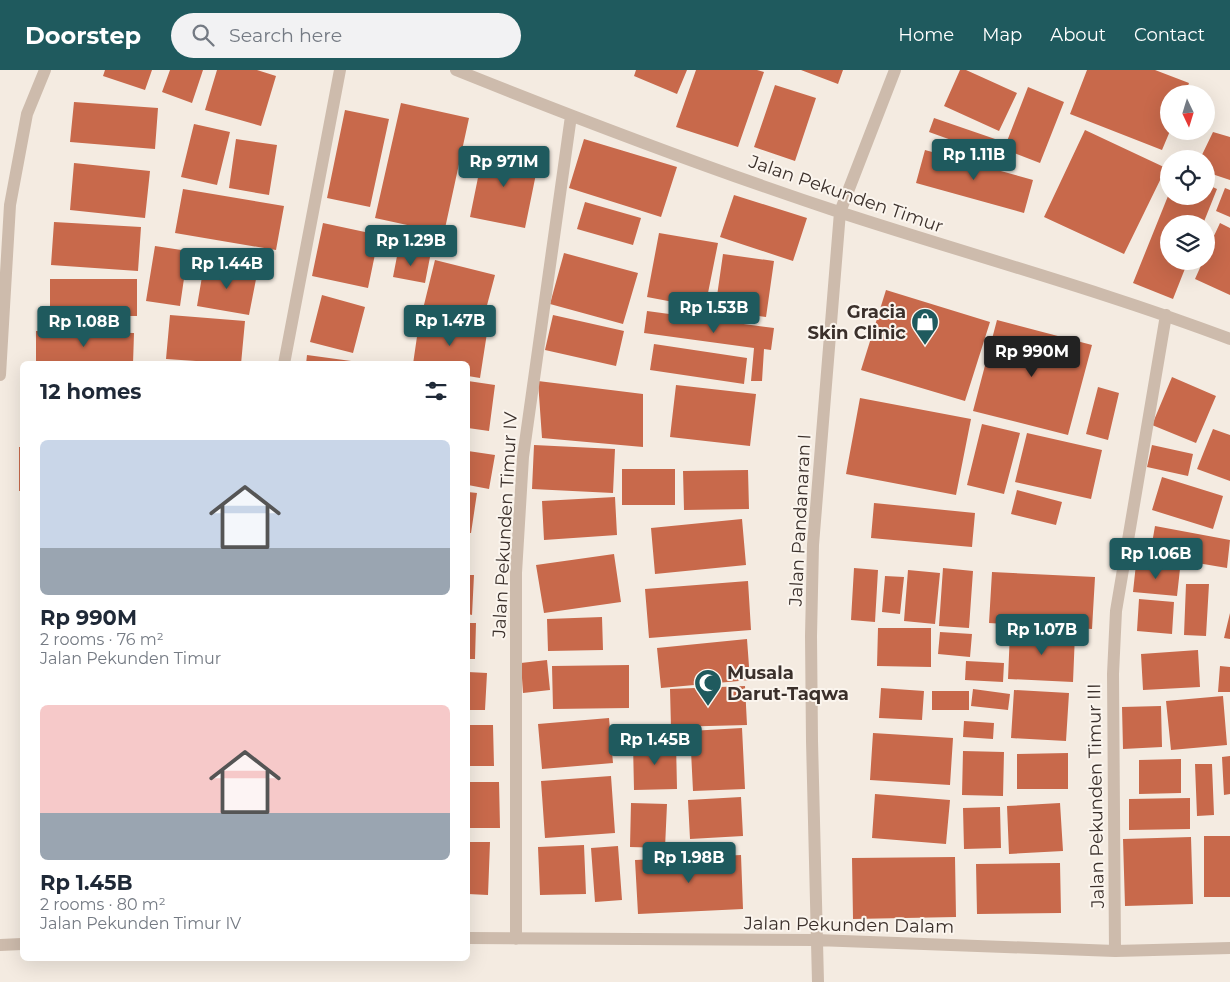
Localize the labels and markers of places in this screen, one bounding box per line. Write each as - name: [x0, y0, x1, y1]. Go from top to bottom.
- pin: Rp 1.11B: [922, 138, 1026, 181]
- pin: Rp 971M: [458, 146, 550, 188]
- pin: Rp 1.29B: [359, 224, 463, 267]
- pin: Rp 1.44B: [175, 248, 279, 290]
- pin: Rp 1.53B: [662, 292, 766, 334]
- place label: Gracia Skin Clinic: [807, 301, 906, 344]
- pin: Rp 1.47B: [398, 304, 502, 347]
- pin: Rp 1.08B: [32, 306, 136, 348]
- shop icon: Gracia Skin Clinic: [910, 307, 940, 346]
- pin: Rp 990M: [986, 336, 1078, 378]
- pin: Rp 1.06B: [1104, 538, 1208, 580]
- pin: Rp 1.07B: [990, 614, 1094, 656]
- place label: Musala Darut-Taqwa: [727, 662, 849, 705]
- mosque icon: Musala Darut-Taqwa: [693, 668, 723, 707]
- pin: Rp 1.45B: [603, 724, 707, 766]
- pin: Rp 1.98B: [637, 842, 741, 884]

